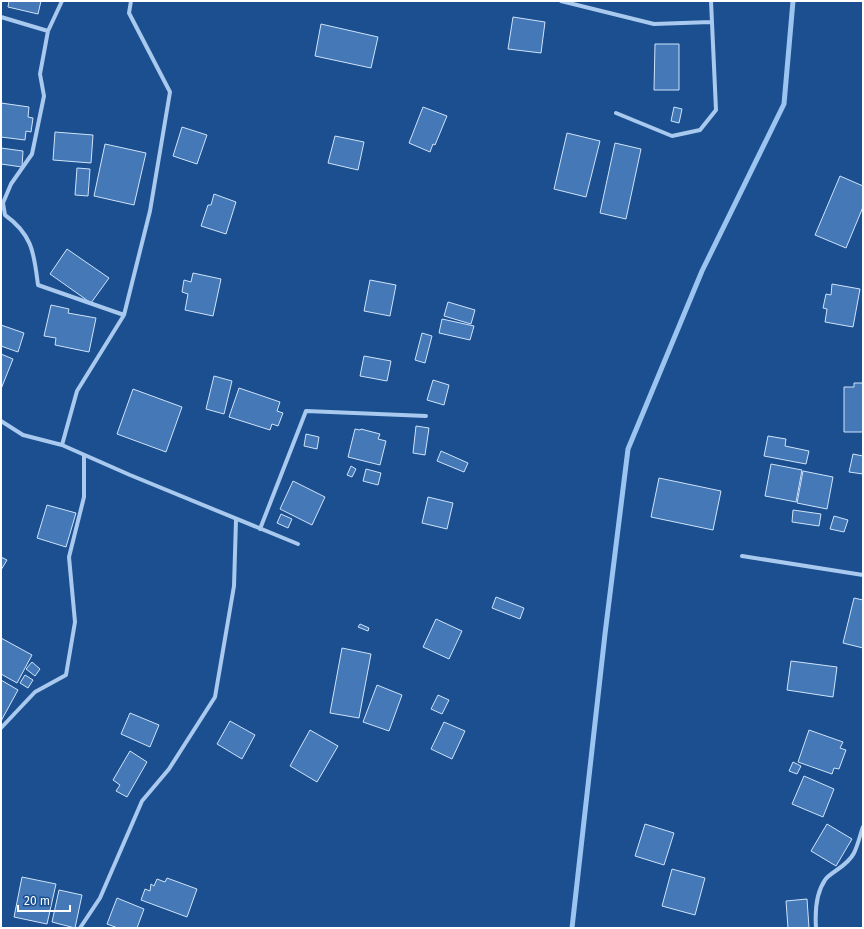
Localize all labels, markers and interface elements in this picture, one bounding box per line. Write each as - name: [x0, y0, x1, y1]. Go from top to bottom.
- scale bar: [18, 887, 70, 913]
- text: 20 m: [24, 894, 50, 908]

